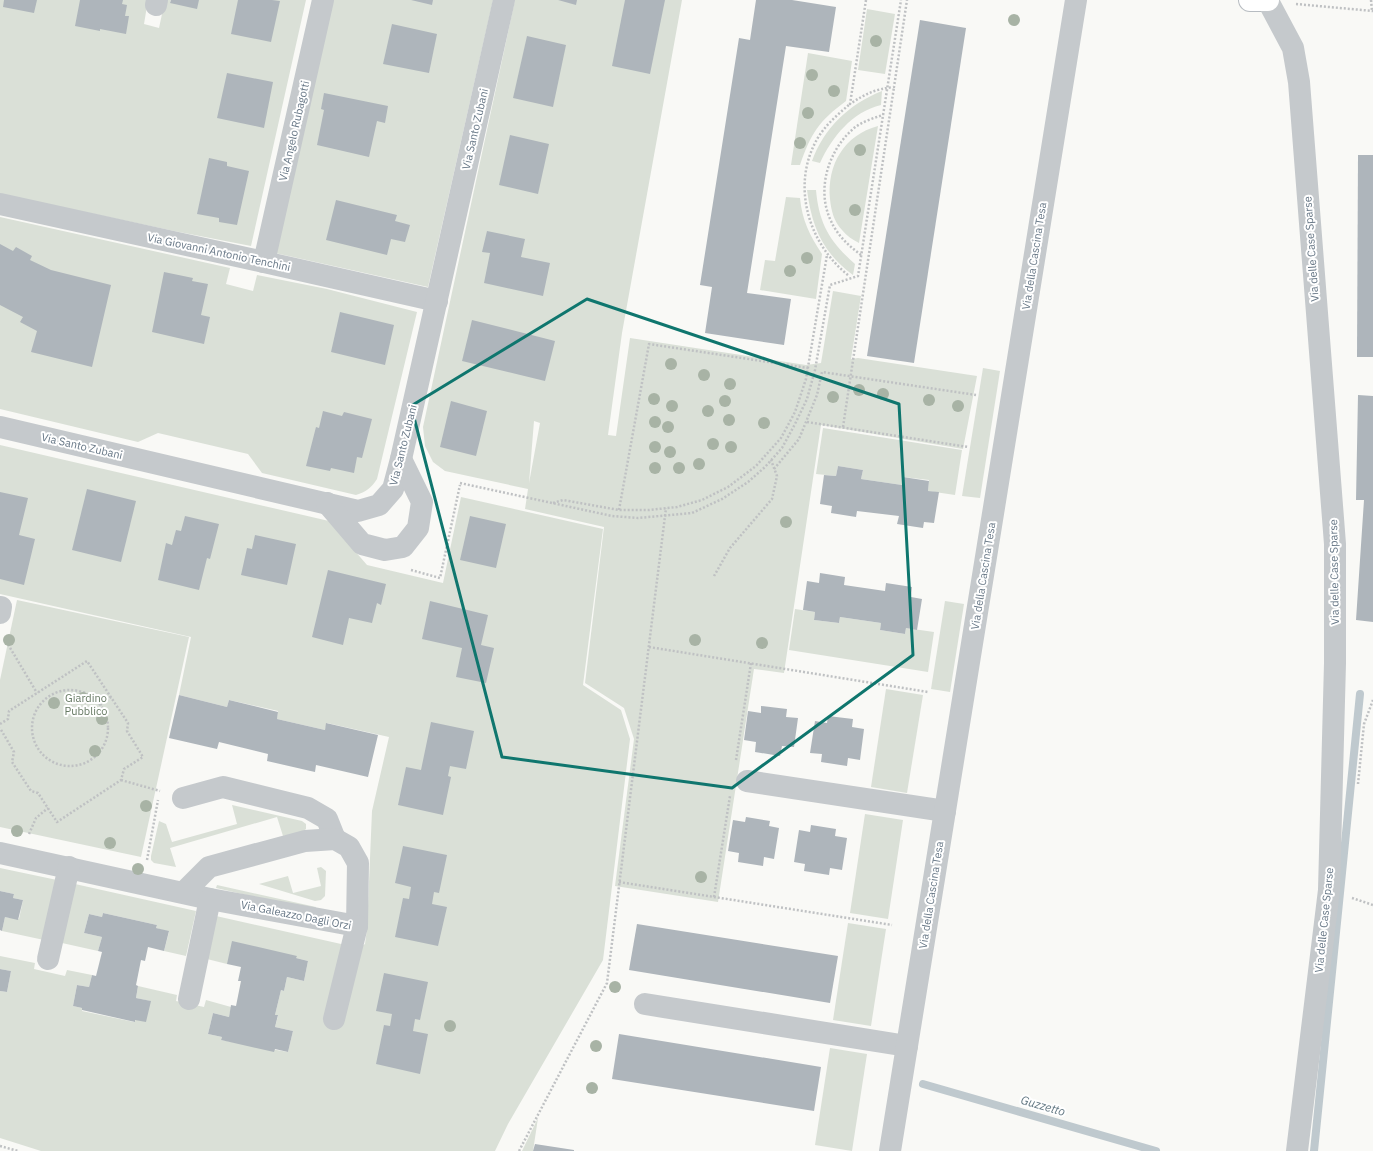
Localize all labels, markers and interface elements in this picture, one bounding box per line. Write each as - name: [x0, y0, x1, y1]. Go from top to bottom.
- street label: Via Angelo Rubagotti: [276, 79, 312, 183]
- street label: Via Santo Zubani: [459, 87, 491, 171]
- street label: Via delle Case Sparse: [1300, 196, 1322, 302]
- street label: Via della Cascina Tesa: [1019, 201, 1049, 311]
- street label: Via Giovanni Antonio Tenchini: [146, 230, 292, 274]
- street label: Via Santo Zubani: [386, 403, 420, 487]
- street label: Via Santo Zubani: [40, 430, 124, 462]
- street label: Via delle Case Sparse: [1326, 519, 1342, 625]
- street label: Via della Cascina Tesa: [968, 521, 998, 631]
- park label: Giardino Pubblico: [64, 691, 108, 718]
- street label: Via della Cascina Tesa: [916, 840, 946, 950]
- street label: Via delle Case Sparse: [1312, 867, 1336, 973]
- street label: Via Galeazzo Dagli Orzi: [240, 897, 352, 933]
- water label: Guzzetto: [1019, 1092, 1068, 1119]

